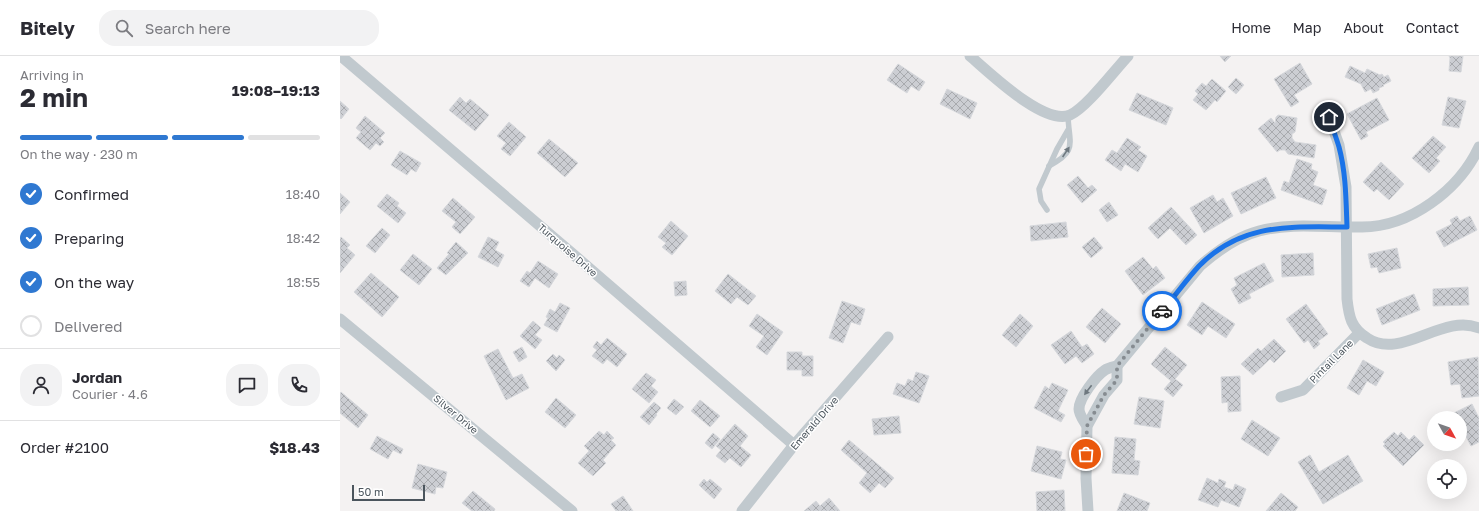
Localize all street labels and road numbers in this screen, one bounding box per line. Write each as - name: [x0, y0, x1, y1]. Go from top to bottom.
- street label: Turquoise Drive: [536, 221, 600, 279]
- street label: Pintail Lane: [1307, 337, 1355, 385]
- street label: Silver Drive: [431, 392, 481, 436]
- street label: Emerald Drive: [788, 394, 841, 452]

